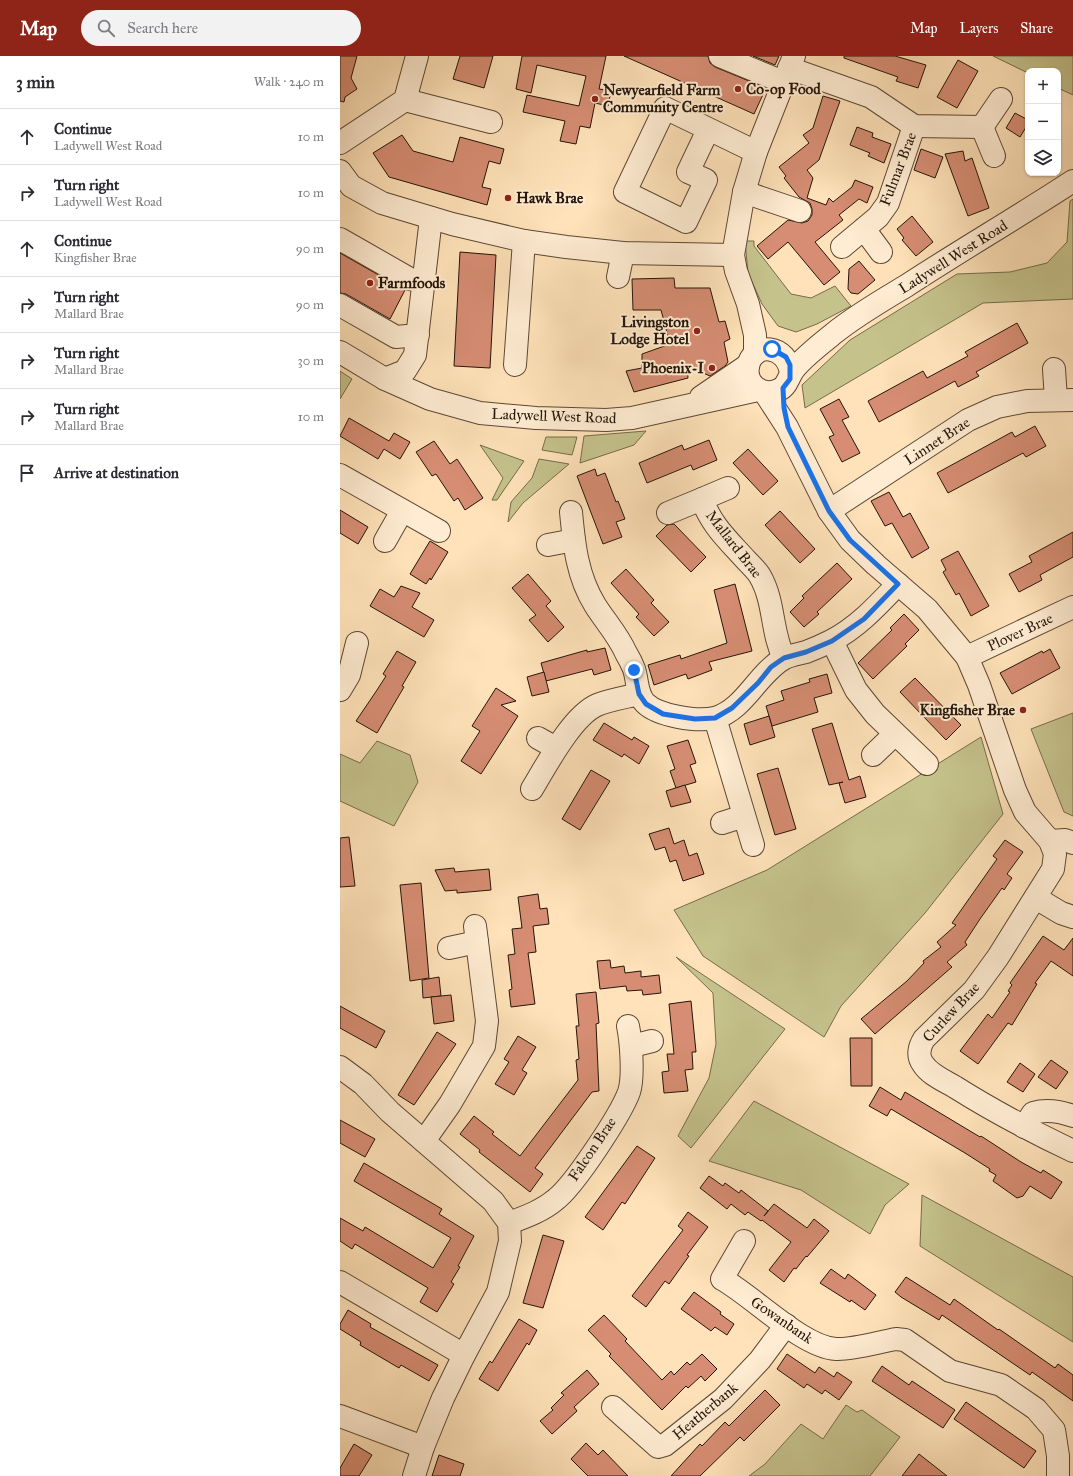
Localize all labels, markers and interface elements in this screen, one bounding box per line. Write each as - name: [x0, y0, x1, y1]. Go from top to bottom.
- search box: [81, 10, 361, 46]
- text: Map: [20, 17, 57, 40]
- icon: search: [95, 17, 117, 39]
- text: Search here: [127, 19, 198, 37]
- text: Map: [910, 20, 938, 37]
- text: Layers: [960, 20, 998, 37]
- text: Share: [1020, 20, 1053, 37]
- map controls: [1025, 68, 1061, 176]
- button: +: [1025, 68, 1061, 104]
- text: 3 min: [16, 72, 55, 93]
- text: Walk · 240 m: [254, 74, 324, 90]
- place label: Co-op Food: [746, 80, 821, 99]
- place label: Newyearfield Farm Community Centre: [603, 81, 724, 117]
- marker: Co-op Food: [733, 84, 743, 94]
- marker: Newyearfield Farm Community Centre: [590, 94, 600, 104]
- button: −: [1025, 104, 1061, 140]
- text: Continue: [54, 120, 112, 138]
- icon: ahead: [16, 126, 38, 148]
- text: 10 m: [298, 129, 324, 145]
- street label: Fulmar Brae: [876, 130, 920, 208]
- text: Ladywell West Road: [54, 138, 162, 154]
- button: layers: [1025, 140, 1061, 176]
- text: Turn right: [54, 176, 119, 194]
- icon: right: [16, 182, 38, 204]
- text: 10 m: [298, 185, 324, 201]
- place label: Hawk Brae: [516, 189, 584, 207]
- marker: Hawk Brae: [503, 193, 513, 203]
- text: Ladywell West Road: [54, 194, 162, 210]
- street label: Ladywell West Road: [895, 216, 1011, 298]
- text: Continue: [54, 232, 112, 250]
- icon: ahead: [16, 238, 38, 260]
- text: 90 m: [296, 241, 324, 257]
- text: Kingfisher Brae: [54, 250, 137, 266]
- place label: Farmfoods: [378, 274, 446, 292]
- marker: Farmfoods: [365, 278, 375, 288]
- text: Turn right: [54, 288, 119, 306]
- icon: right: [16, 294, 38, 316]
- text: 90 m: [296, 297, 324, 313]
- text: Mallard Brae: [54, 306, 124, 322]
- place label: Livingston Lodge Hotel: [610, 313, 690, 349]
- marker: Livingston Lodge Hotel: [692, 326, 702, 336]
- route start: [763, 340, 781, 358]
- text: Turn right: [54, 344, 119, 362]
- icon: right: [16, 350, 38, 372]
- text: 30 m: [298, 353, 324, 369]
- place label: Phoenix-I: [642, 359, 705, 377]
- text: Mallard Brae: [54, 362, 124, 378]
- marker: Phoenix-I: [707, 363, 717, 373]
- text: Turn right: [54, 400, 119, 418]
- street label: Ladywell West Road: [491, 405, 617, 427]
- icon: right: [16, 406, 38, 428]
- text: 10 m: [298, 409, 324, 425]
- street label: Linnet Brae: [901, 413, 973, 469]
- text: Mallard Brae: [54, 418, 124, 434]
- icon: arrive: [16, 462, 38, 484]
- text: Arrive at destination: [54, 464, 179, 482]
- street label: Mallard Brae: [702, 507, 766, 581]
- street label: Plover Brae: [984, 609, 1056, 655]
- route end: [625, 661, 643, 679]
- place label: Kingfisher Brae: [920, 701, 1016, 720]
- marker: Kingfisher Brae: [1018, 705, 1028, 715]
- street label: Curlew Brae: [919, 978, 983, 1046]
- street label: Falcon Brae: [564, 1114, 620, 1184]
- street label: Gowanbank: [747, 1293, 817, 1347]
- street label: Heatherbank: [669, 1379, 741, 1443]

